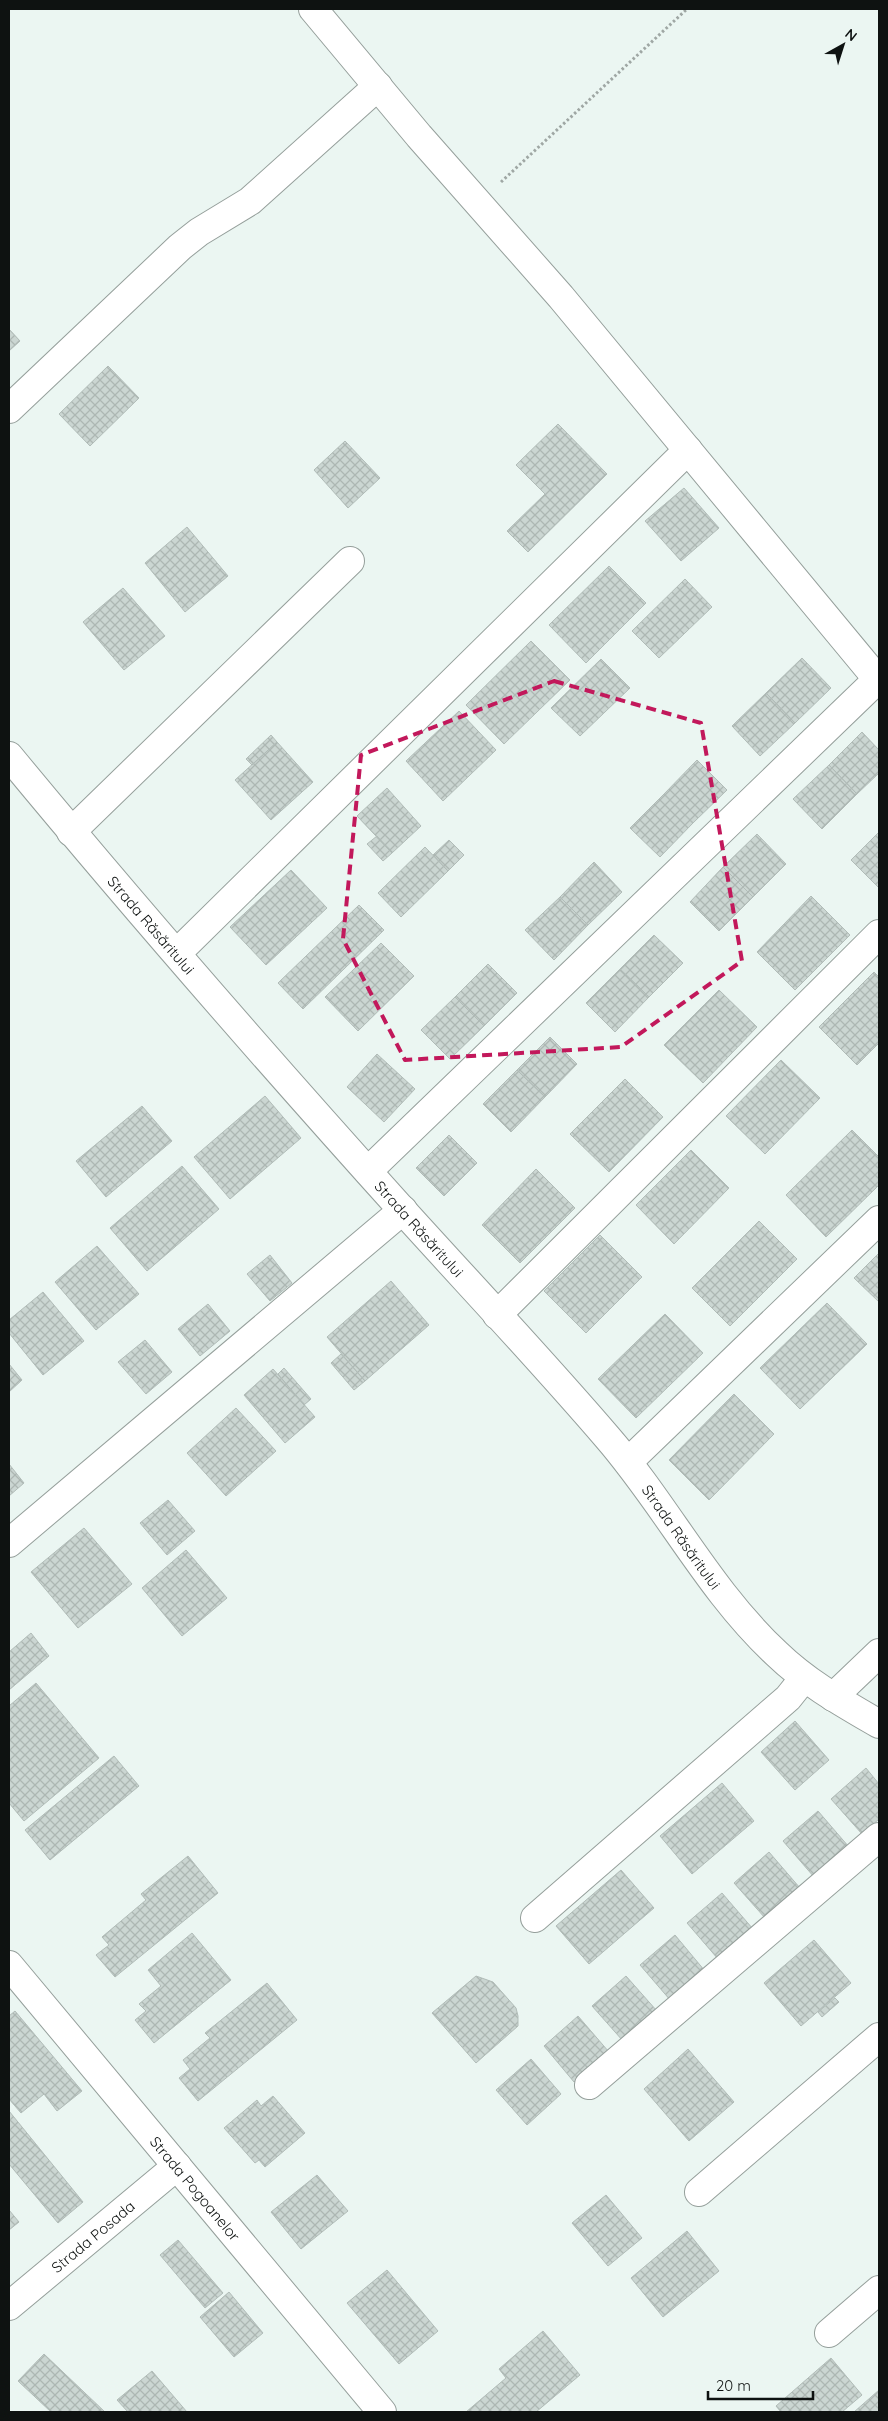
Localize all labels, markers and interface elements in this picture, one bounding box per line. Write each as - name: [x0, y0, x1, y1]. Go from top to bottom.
- north arrow: [818, 20, 868, 70]
- text: N: [842, 25, 861, 45]
- street label: Strada Răsăritului: [104, 872, 199, 978]
- street label: Strada Răsăritului: [371, 1176, 468, 1281]
- street label: Strada Răsăritului: [638, 1481, 725, 1593]
- street label: Strada Pogoanelor: [146, 2132, 245, 2245]
- street label: Strada Posada: [47, 2196, 138, 2276]
- scale bar: [708, 2368, 813, 2400]
- text: 20 m: [716, 2376, 751, 2395]

